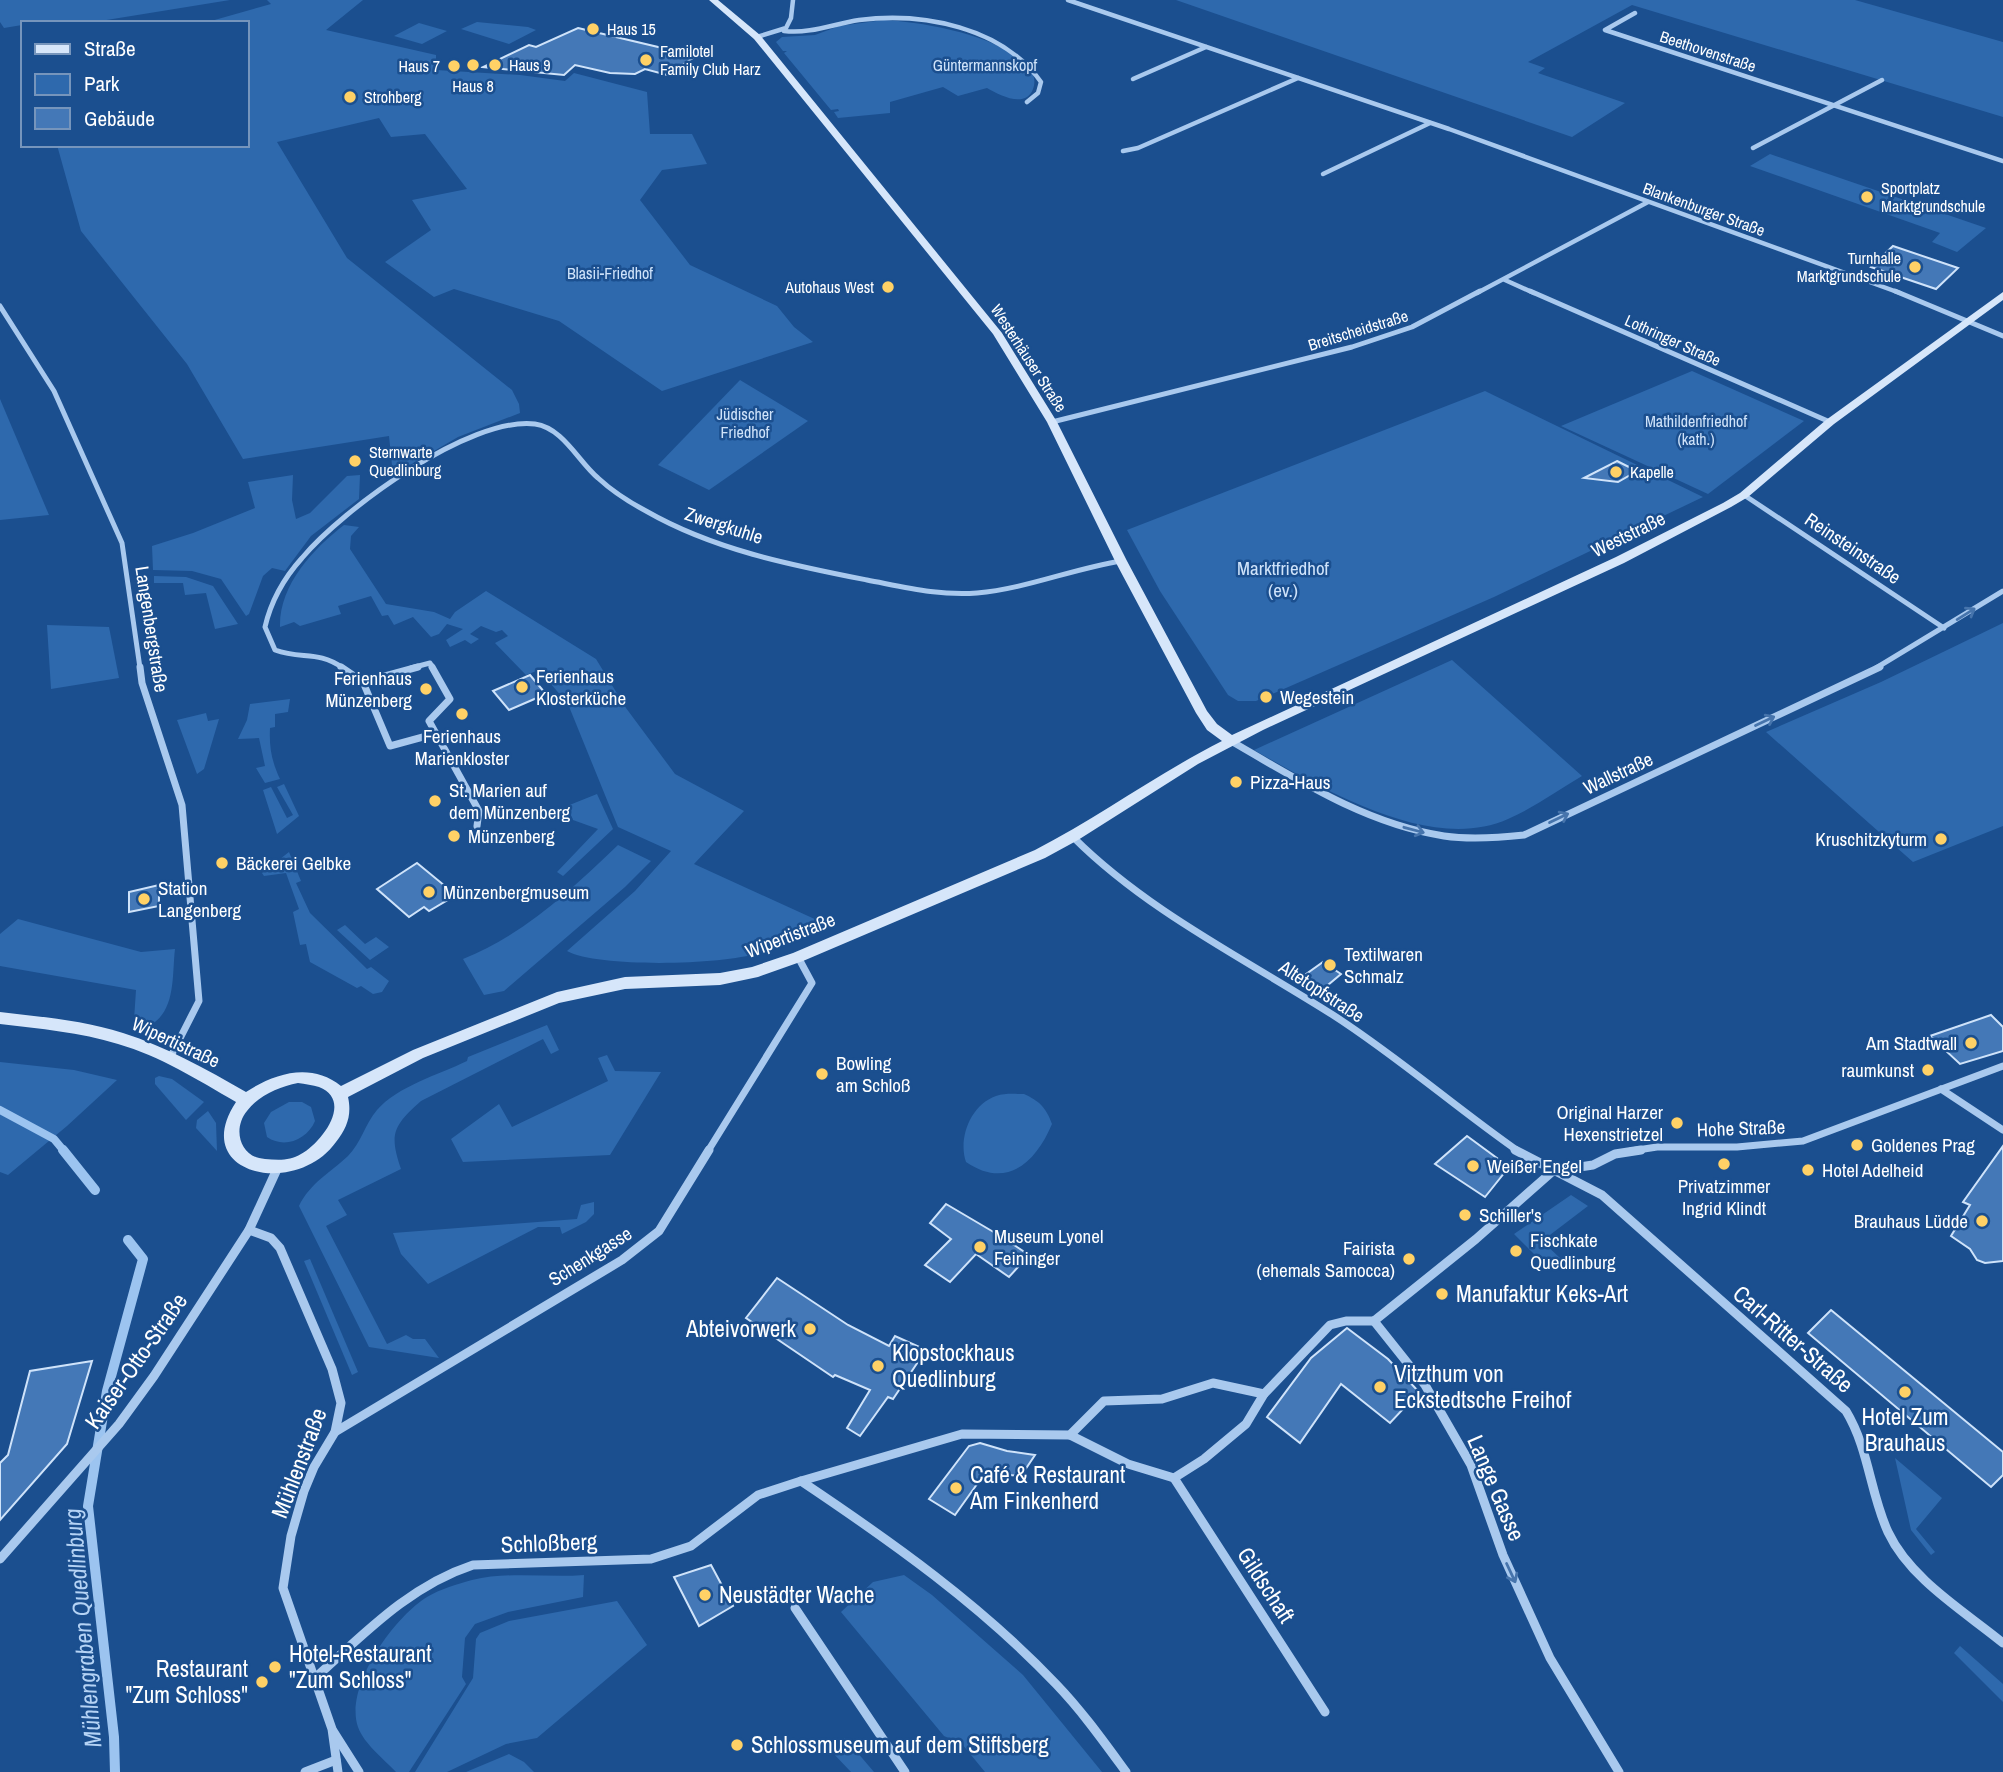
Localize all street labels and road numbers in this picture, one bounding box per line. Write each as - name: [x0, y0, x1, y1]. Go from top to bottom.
- street label: Beethovenstraße: [1657, 25, 1759, 77]
- street label: Blankenburger Straße: [1640, 177, 1768, 241]
- street label: Westerhäuser Straße: [986, 300, 1072, 416]
- street label: Breitscheidstraße: [1305, 304, 1411, 356]
- street label: Lothringer Straße: [1622, 309, 1724, 371]
- street label: Zwergkuhle: [682, 500, 766, 550]
- street label: Weststraße: [1587, 505, 1669, 563]
- street label: Reinsteinstraße: [1800, 506, 1906, 590]
- street label: Langenbergstraße: [129, 564, 175, 694]
- street label: Wallstraße: [1579, 746, 1657, 800]
- street label: Wipertistraße: [741, 906, 839, 964]
- street label: Altetopfstraße: [1273, 953, 1370, 1028]
- street label: Wipertistraße: [128, 1010, 224, 1074]
- street label: Hohe Straße: [1696, 1113, 1786, 1143]
- street label: Schenkgasse: [543, 1220, 637, 1292]
- street label: Carl-Ritter-Straße: [1727, 1278, 1860, 1399]
- street label: Kaiser-Otto-Straße: [77, 1287, 194, 1435]
- street label: Mühlenstraße: [263, 1403, 334, 1522]
- street label: Lange Gasse: [1460, 1430, 1533, 1546]
- street label: Schloßberg: [500, 1525, 598, 1560]
- street label: Gildschaft: [1230, 1541, 1303, 1629]

